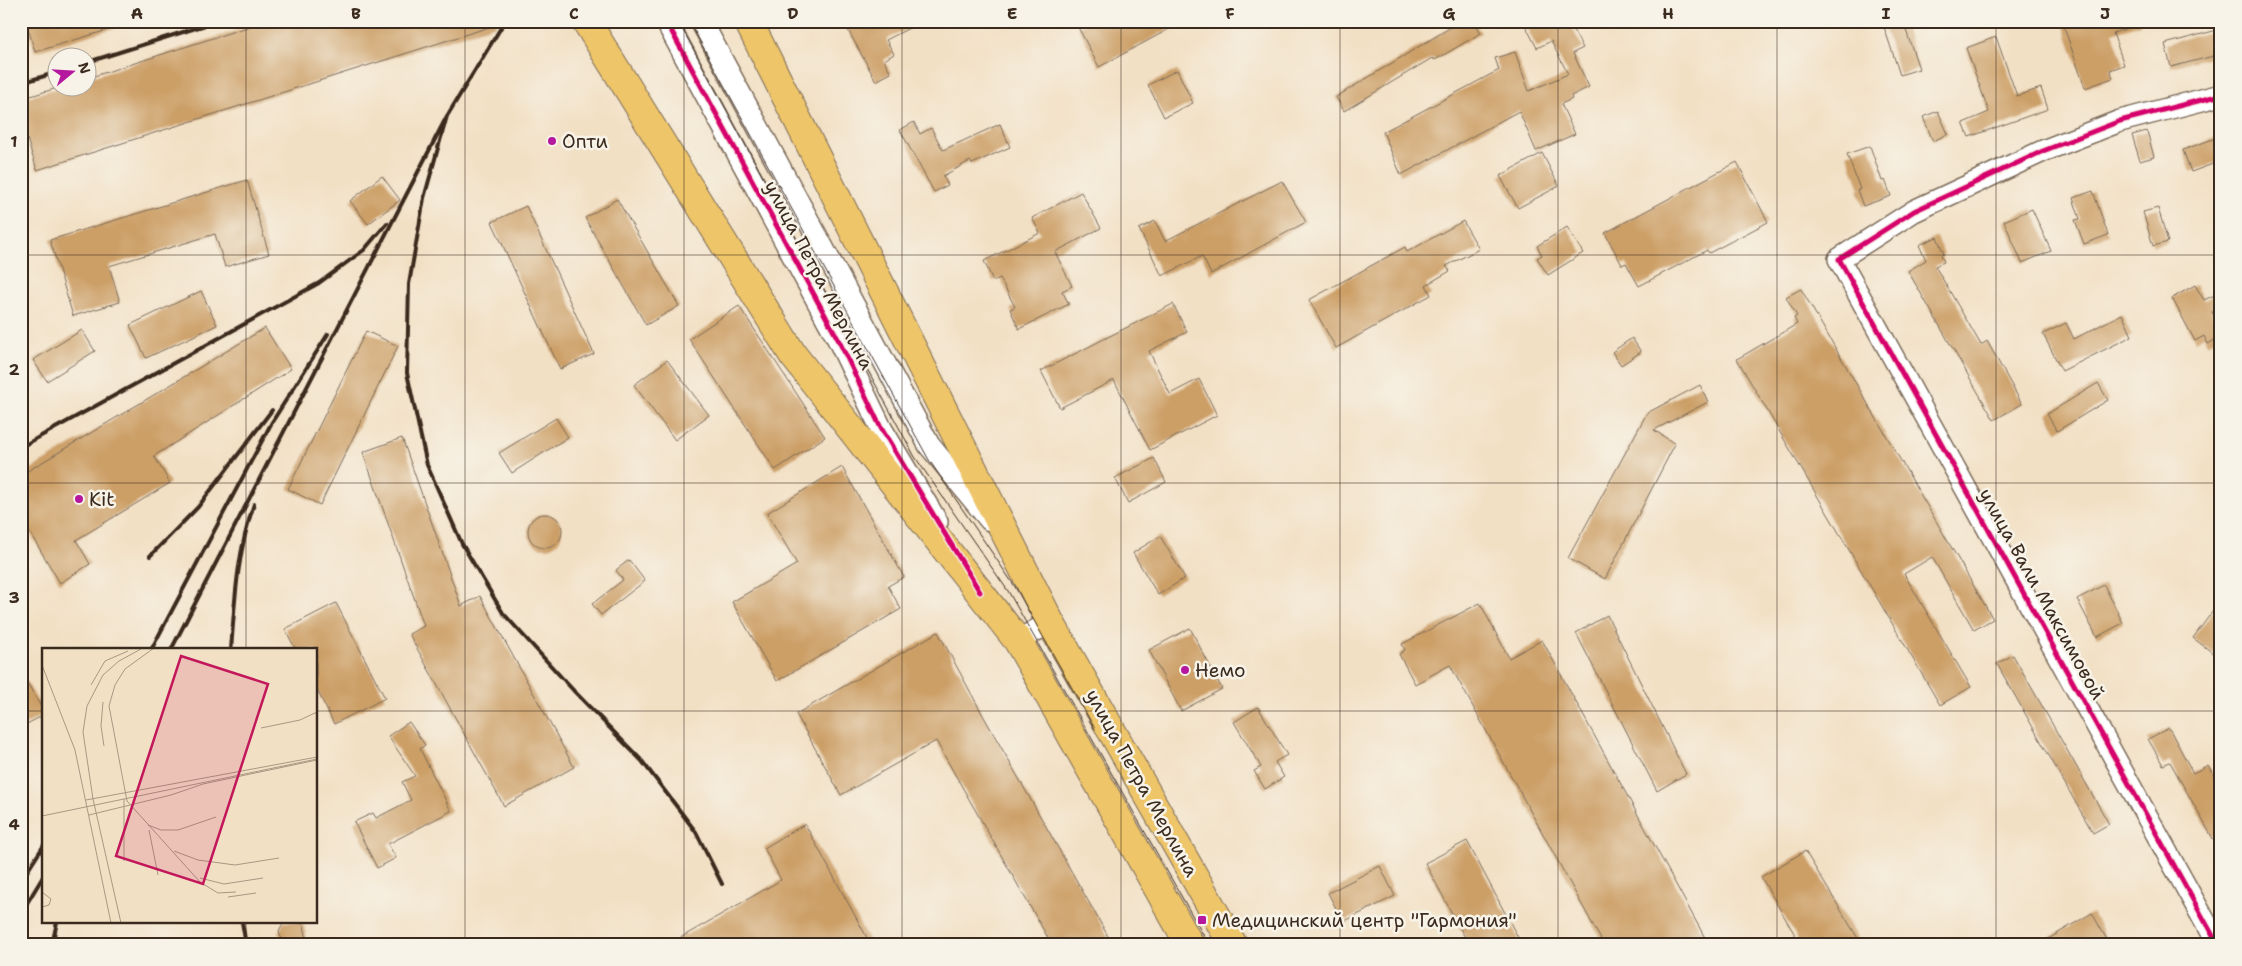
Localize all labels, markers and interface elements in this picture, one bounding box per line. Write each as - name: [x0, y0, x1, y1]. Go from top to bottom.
- text: A: [131, 3, 143, 24]
- text: B: [351, 3, 361, 24]
- text: C: [569, 3, 579, 24]
- text: D: [787, 3, 799, 24]
- text: E: [1007, 3, 1017, 24]
- text: F: [1225, 3, 1235, 24]
- text: G: [1443, 3, 1456, 24]
- text: H: [1662, 3, 1674, 24]
- text: I: [1882, 3, 1891, 24]
- text: J: [2100, 3, 2110, 24]
- north arrow: [48, 48, 98, 98]
- text: N: [74, 60, 95, 76]
- place label: Опти: [562, 129, 608, 154]
- text: 1: [10, 131, 18, 152]
- marker: Опти: [546, 135, 558, 147]
- street label: улица Петра Мерлина: [758, 176, 880, 374]
- text: 2: [8, 359, 20, 380]
- street label: улица Вали Максимовой: [1973, 484, 2111, 704]
- place label: Kit: [89, 487, 115, 512]
- marker: Kit: [73, 493, 85, 505]
- text: 3: [8, 587, 20, 608]
- inset map: [42, 648, 318, 924]
- place label: Немо: [1195, 658, 1246, 683]
- marker: Немо: [1179, 664, 1191, 676]
- street label: улица Петра Мерлина: [1080, 685, 1204, 881]
- text: 4: [8, 814, 20, 835]
- place label: Медицинский центр "Гармония": [1212, 908, 1517, 933]
- marker: Медицинский центр "Гармония": [1196, 914, 1208, 926]

